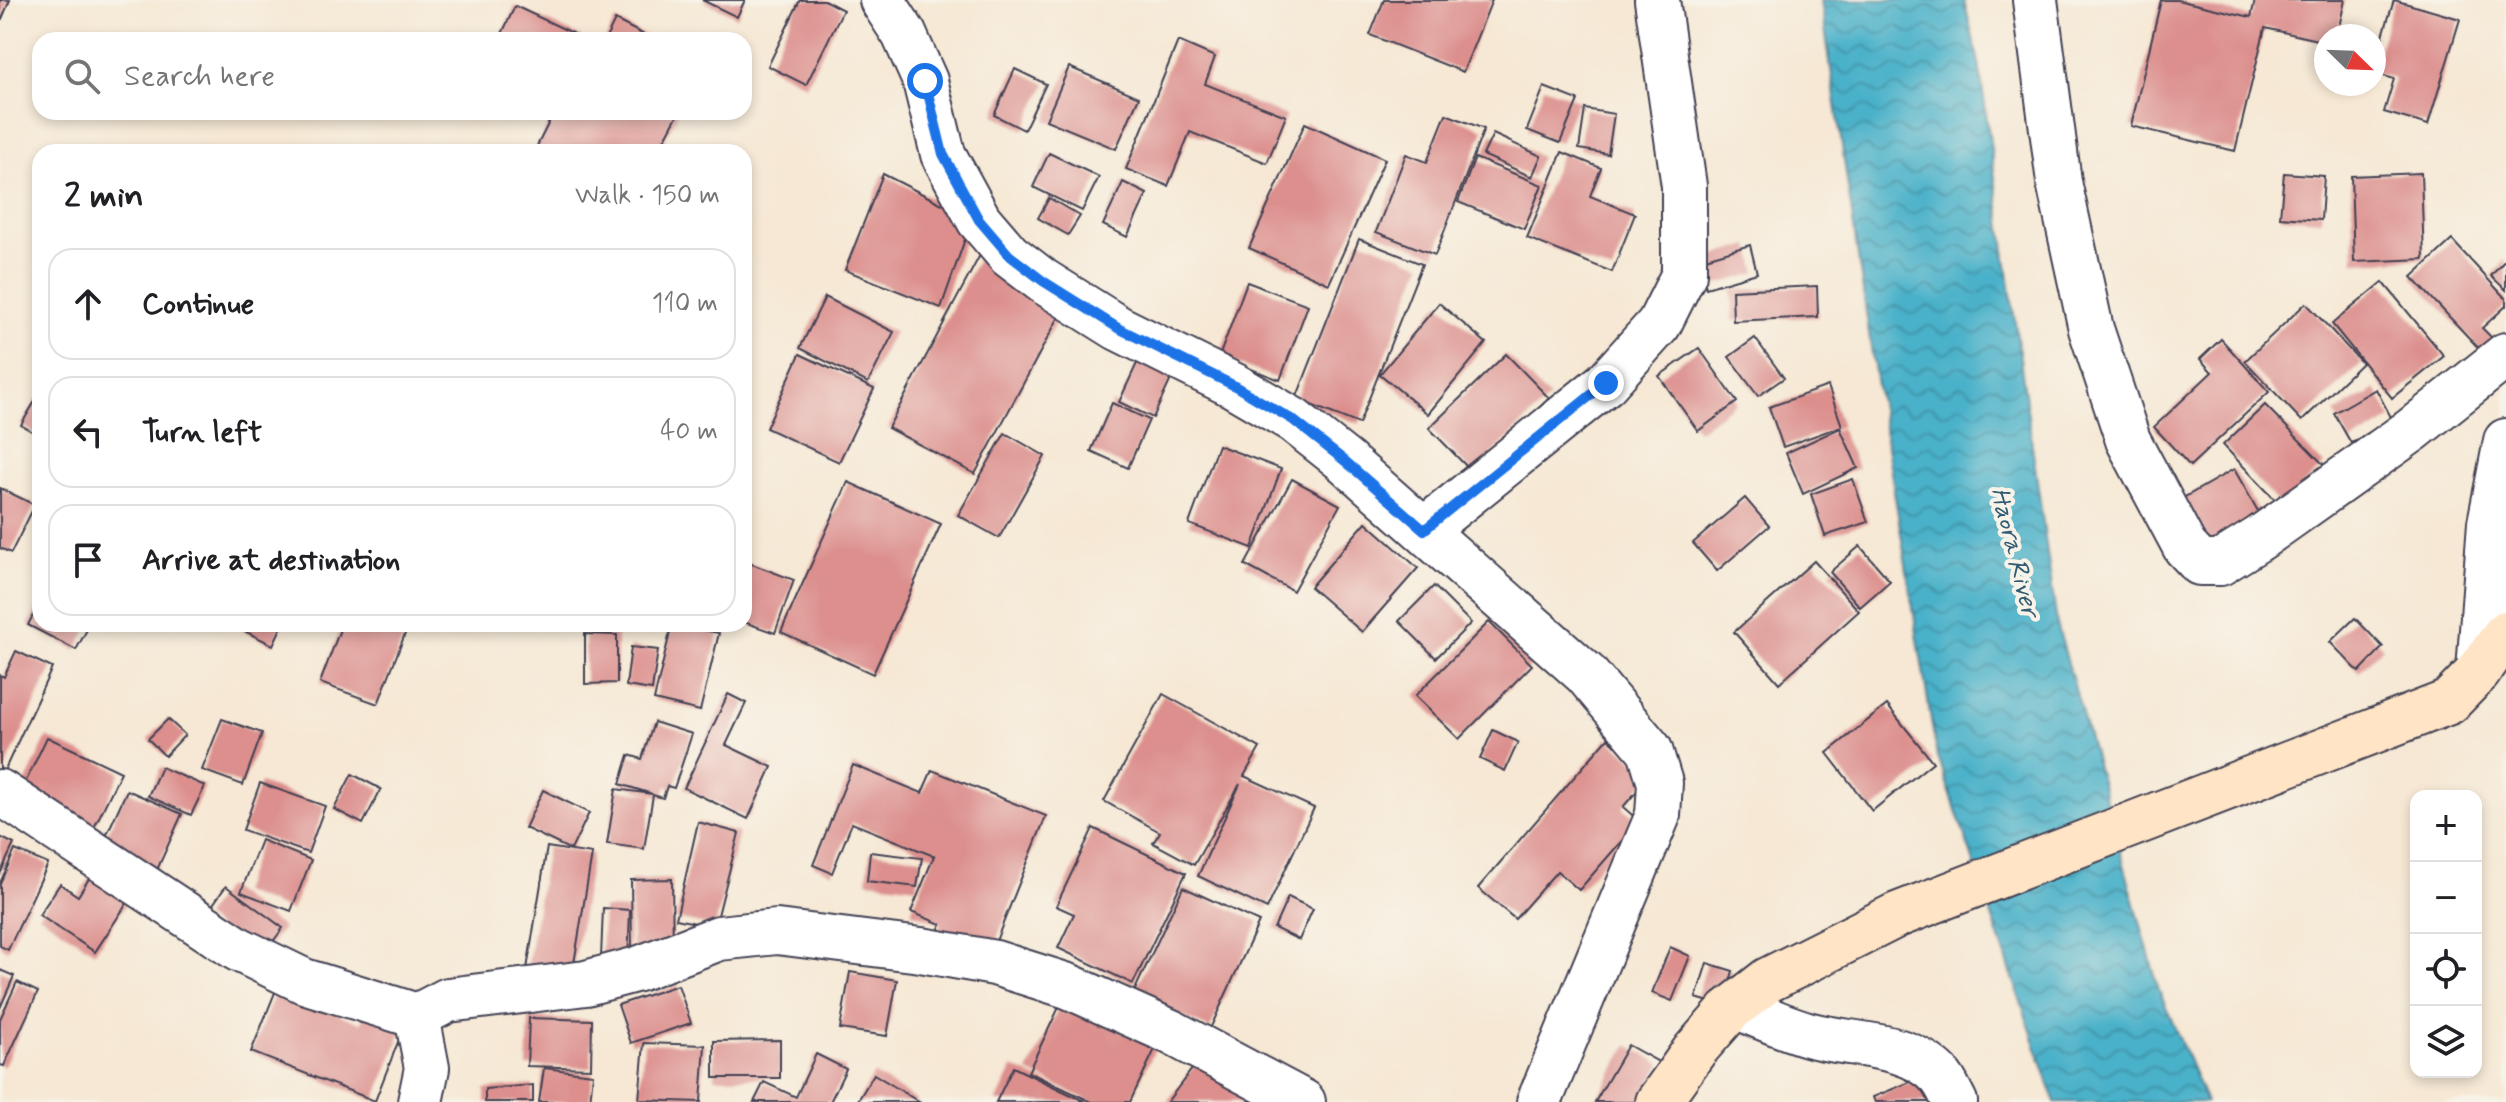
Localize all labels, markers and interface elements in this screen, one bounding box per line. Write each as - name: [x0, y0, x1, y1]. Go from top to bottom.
- north arrow: [2314, 24, 2386, 96]
- search box: [32, 32, 752, 120]
- icon: search: [60, 54, 104, 98]
- text: Search here: [124, 57, 275, 96]
- route start: [907, 63, 943, 99]
- text: 2 min: [64, 174, 144, 219]
- text: Walk · 150 m: [575, 179, 720, 213]
- icon: ahead: [66, 282, 110, 326]
- text: Continue: [142, 285, 254, 324]
- text: 110 m: [652, 287, 718, 321]
- route end: [1588, 365, 1624, 401]
- icon: left: [66, 410, 110, 454]
- text: Turn left: [142, 413, 262, 452]
- text: 40 m: [660, 415, 718, 449]
- water label: Haora River: [1982, 484, 2047, 623]
- icon: arrive: [66, 538, 110, 582]
- text: Arrive at destination: [142, 541, 400, 580]
- map controls: [2410, 790, 2482, 1078]
- button: +: [2410, 790, 2482, 862]
- button: −: [2410, 862, 2482, 934]
- button: locate: [2410, 934, 2482, 1006]
- button: layers: [2410, 1006, 2482, 1078]

